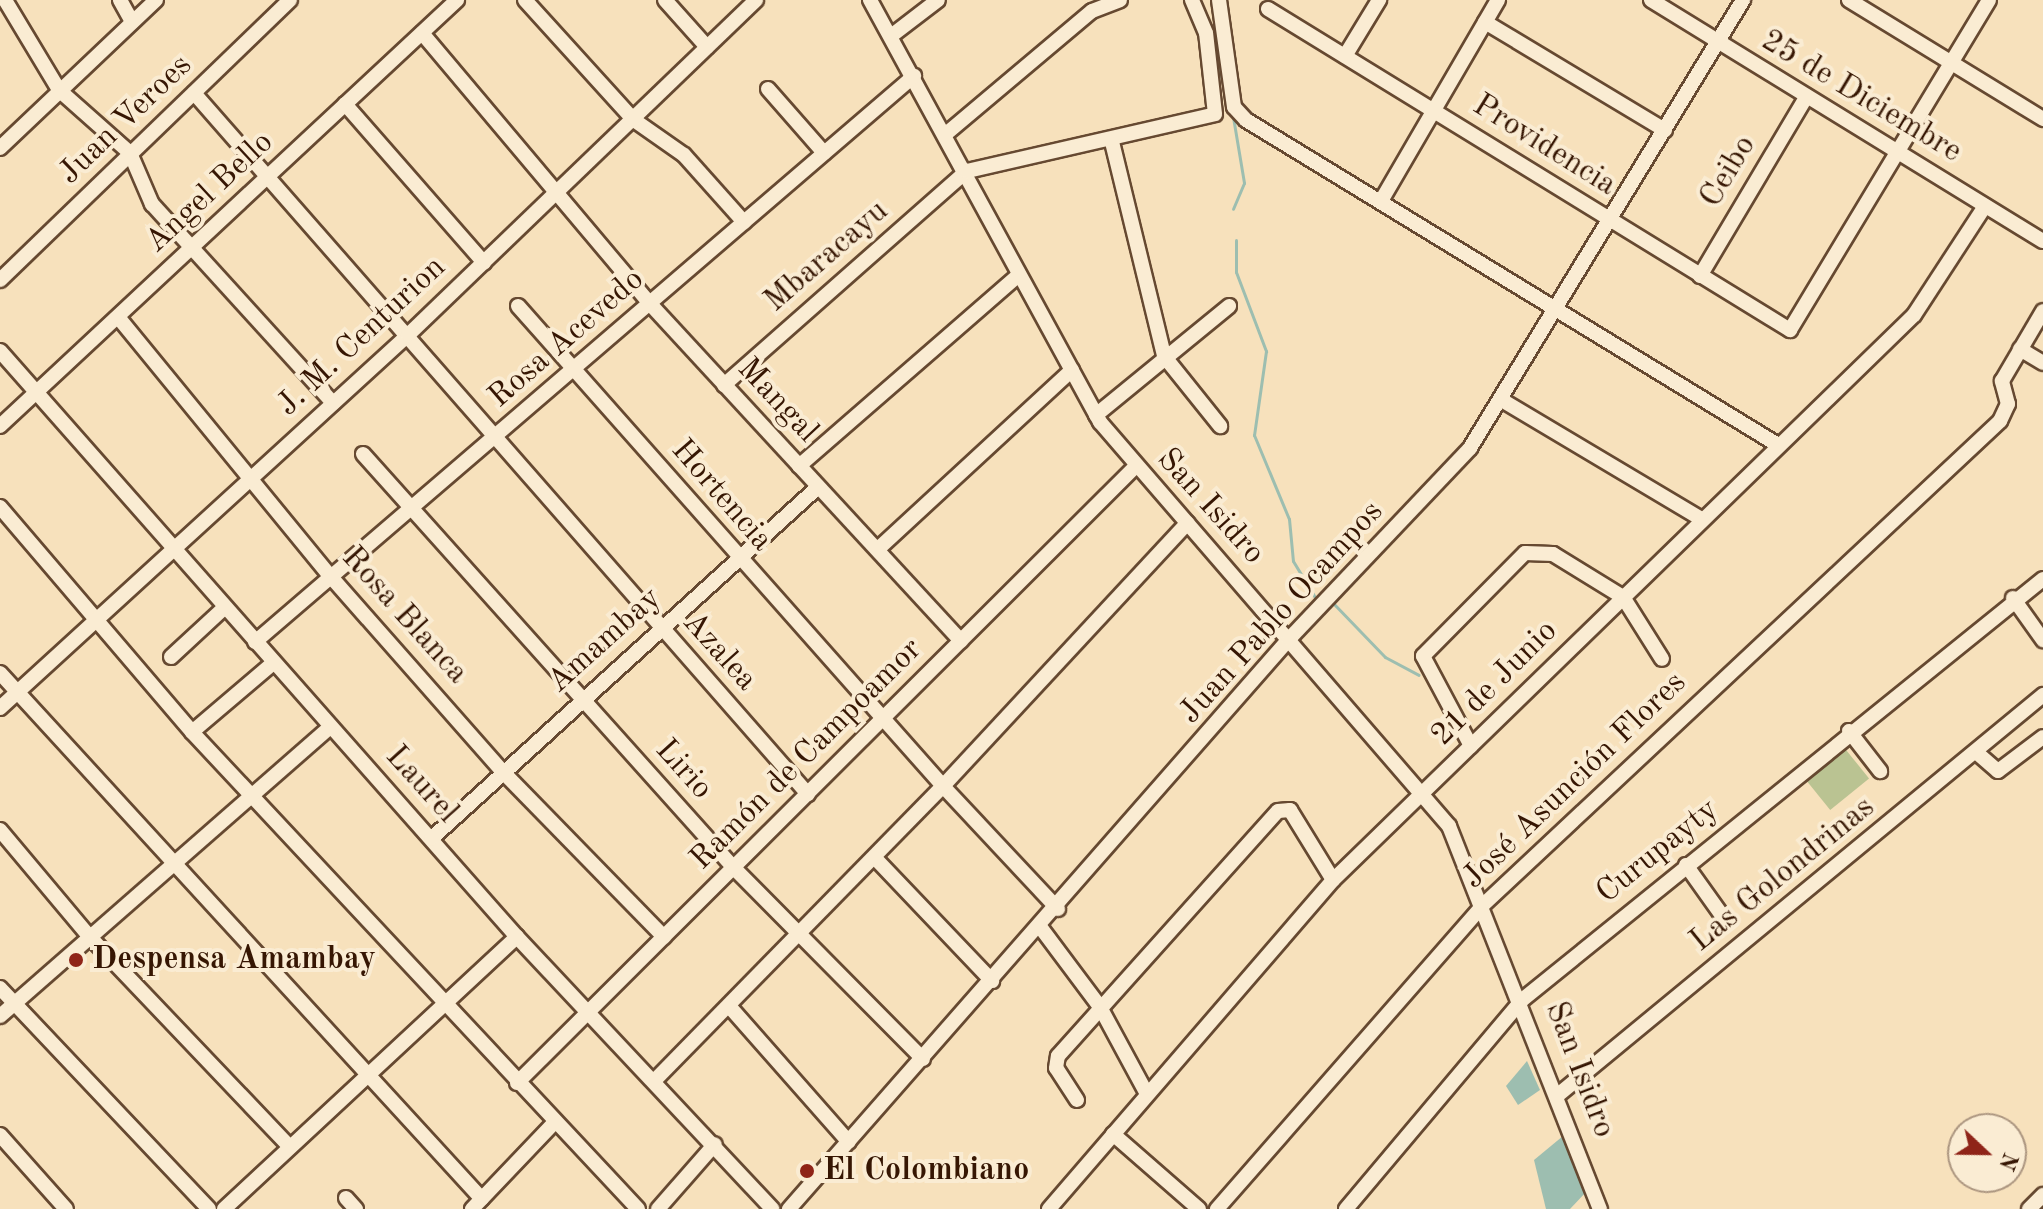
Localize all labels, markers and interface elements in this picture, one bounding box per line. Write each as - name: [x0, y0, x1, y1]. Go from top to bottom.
- street label: 25 de Diciembre: [1754, 22, 1968, 172]
- street label: Juan Veroes: [51, 47, 201, 193]
- street label: Providencia: [1465, 87, 1623, 205]
- street label: Angel Bello: [138, 124, 282, 262]
- street label: Ceibo: [1693, 129, 1765, 215]
- street label: Mbaracayu: [757, 193, 897, 321]
- street label: J. M. Centurion: [270, 249, 454, 425]
- street label: Rosa Acevedo: [481, 261, 653, 417]
- street label: Mangal: [728, 351, 826, 451]
- street label: Hortencia: [662, 432, 780, 560]
- street label: San Isidro: [1148, 441, 1272, 573]
- street label: Juan Pablo Ocampos: [1172, 494, 1392, 732]
- street label: Rosa Blanca: [333, 540, 475, 692]
- street label: Amambay: [540, 580, 670, 702]
- street label: Azalea: [673, 604, 765, 700]
- street label: 21 de Junio: [1424, 613, 1566, 755]
- street label: Ramón de Campoamor: [683, 631, 931, 879]
- street label: José Asunción Flores: [1455, 664, 1695, 898]
- street label: Lirio: [646, 732, 720, 808]
- street label: Laurel: [376, 738, 466, 832]
- street label: Las Golondrinas: [1683, 789, 1883, 961]
- street label: Curupayty: [1589, 791, 1727, 913]
- place label: Despensa Amambay: [92, 941, 376, 979]
- marker: Despensa Amambay: [67, 951, 85, 969]
- street label: San Isidro: [1536, 996, 1622, 1144]
- north arrow: [1947, 1113, 2027, 1193]
- text: N: [1994, 1149, 2021, 1173]
- place label: El Colombiano: [823, 1152, 1029, 1190]
- marker: El Colombiano: [798, 1162, 816, 1180]

